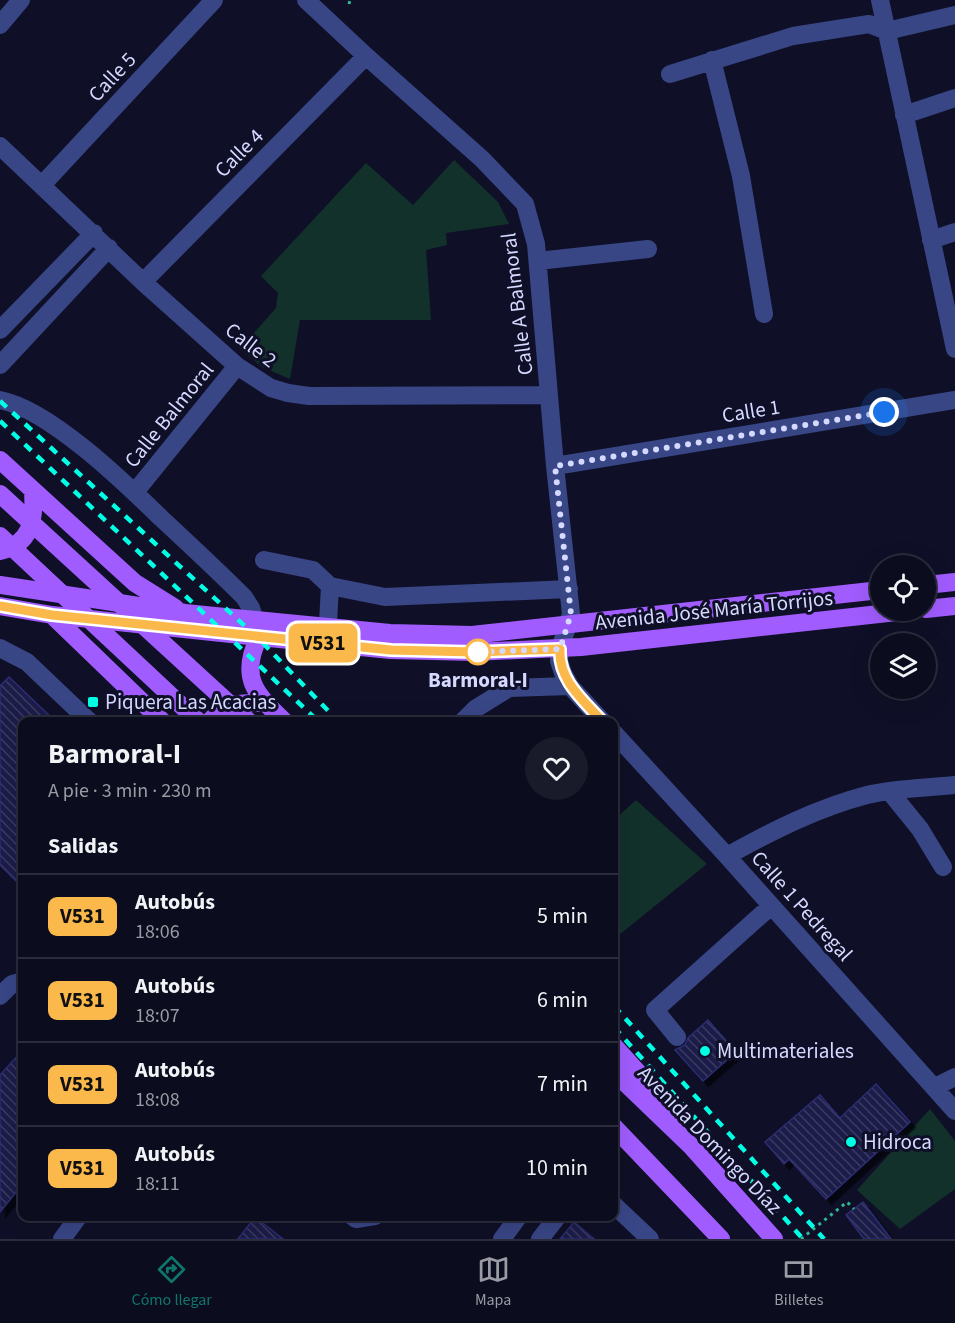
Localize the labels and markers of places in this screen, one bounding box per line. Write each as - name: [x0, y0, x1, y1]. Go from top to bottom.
- marker: Barmoral-I: [465, 639, 491, 665]
- place label: Barmoral-I: [428, 665, 528, 695]
- place label: Piquera Las Acacias: [105, 687, 277, 717]
- marker: Piquera Las Acacias: [86, 695, 100, 709]
- place label: Multimateriales: [717, 1036, 854, 1066]
- marker: Multimateriales: [698, 1044, 712, 1058]
- place label: Hidroca: [863, 1127, 932, 1157]
- marker: Hidroca: [844, 1135, 858, 1149]

